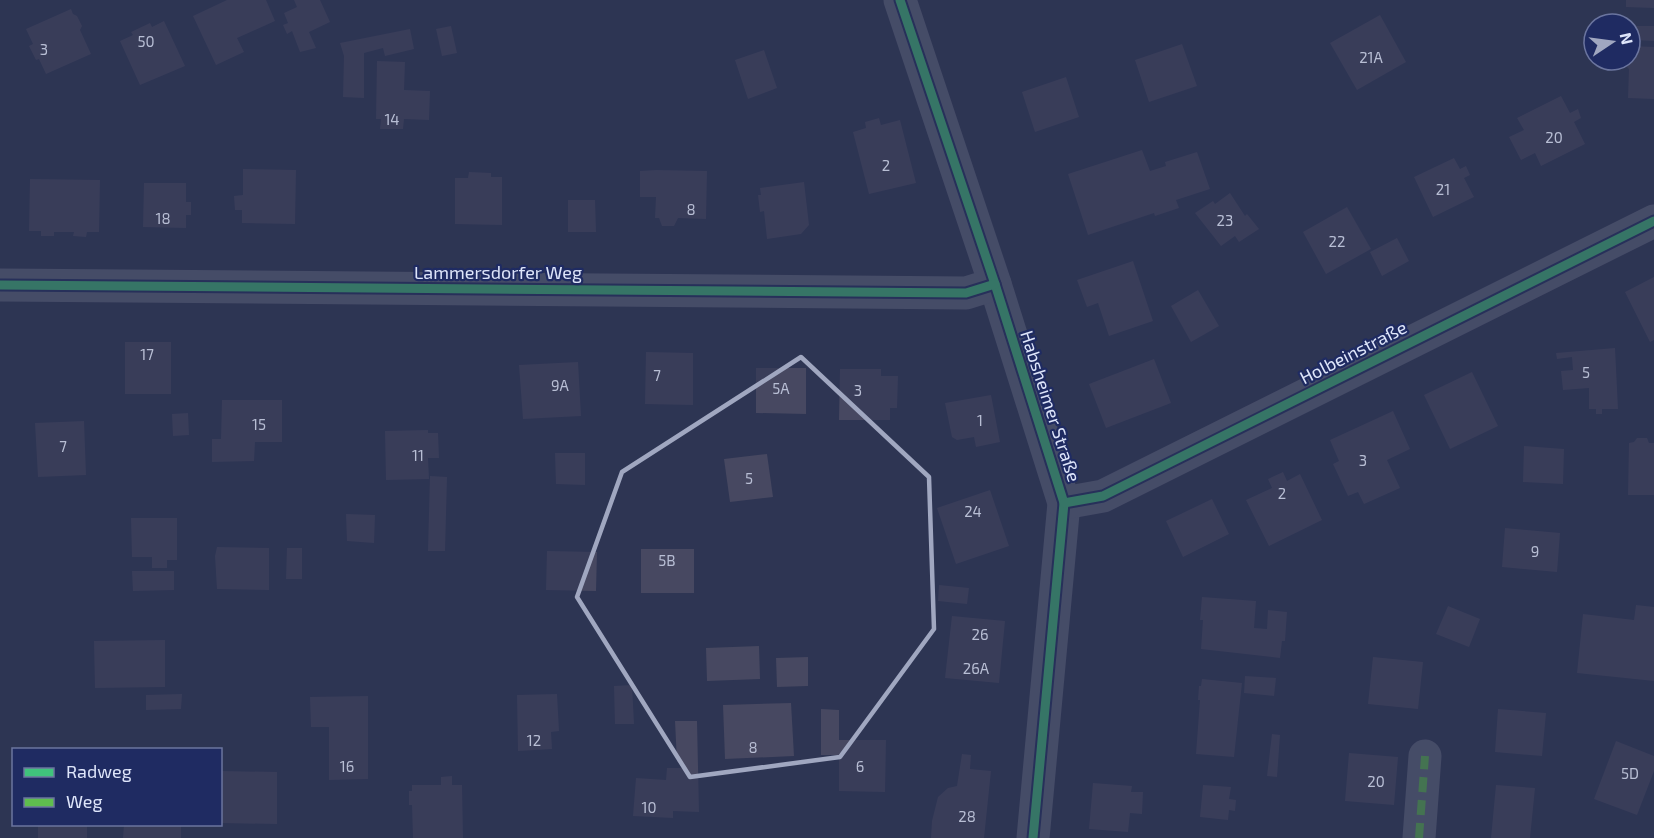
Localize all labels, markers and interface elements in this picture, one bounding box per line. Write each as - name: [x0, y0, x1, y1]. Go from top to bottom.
- north arrow: [1582, 12, 1642, 72]
- text: N: [1617, 31, 1638, 46]
- house number: 50: [137, 32, 155, 50]
- house number: 3: [40, 40, 48, 58]
- house number: 21A: [1359, 48, 1384, 66]
- house number: 14: [384, 110, 400, 128]
- house number: 20: [1545, 128, 1563, 146]
- house number: 2: [882, 156, 890, 174]
- house number: 21: [1436, 180, 1450, 198]
- house number: 8: [686, 200, 696, 218]
- house number: 18: [155, 209, 171, 227]
- house number: 23: [1217, 211, 1233, 229]
- house number: 22: [1329, 232, 1345, 250]
- street label: Lammersdorfer Weg: [414, 261, 582, 283]
- street label: Holbeinstraße: [1296, 316, 1410, 388]
- street label: Habsheimer Straße: [1016, 327, 1086, 485]
- house number: 17: [140, 345, 154, 363]
- house number: 5: [1582, 363, 1590, 381]
- house number: 7: [653, 366, 661, 384]
- house number: 9A: [551, 376, 570, 394]
- house number: 5A: [772, 379, 790, 397]
- house number: 3: [854, 381, 862, 399]
- house number: 1: [977, 411, 983, 429]
- house number: 15: [252, 415, 266, 433]
- house number: 7: [59, 437, 67, 455]
- house number: 11: [412, 446, 424, 464]
- house number: 3: [1359, 451, 1367, 469]
- house number: 5: [745, 469, 753, 487]
- house number: 2: [1278, 484, 1286, 502]
- house number: 24: [964, 502, 982, 520]
- house number: 9: [1531, 542, 1539, 560]
- house number: 5B: [658, 551, 676, 569]
- house number: 26: [971, 625, 989, 643]
- house number: 26A: [963, 659, 990, 677]
- house number: 12: [527, 731, 541, 749]
- house number: 8: [748, 738, 758, 756]
- legend: [12, 748, 222, 826]
- house number: 16: [340, 757, 354, 775]
- house number: 6: [856, 757, 864, 775]
- text: Radweg: [66, 760, 132, 782]
- house number: 5D: [1621, 764, 1639, 782]
- house number: 20: [1367, 772, 1385, 790]
- text: Weg: [66, 790, 102, 812]
- house number: 10: [641, 798, 657, 816]
- house number: 28: [958, 807, 976, 825]

